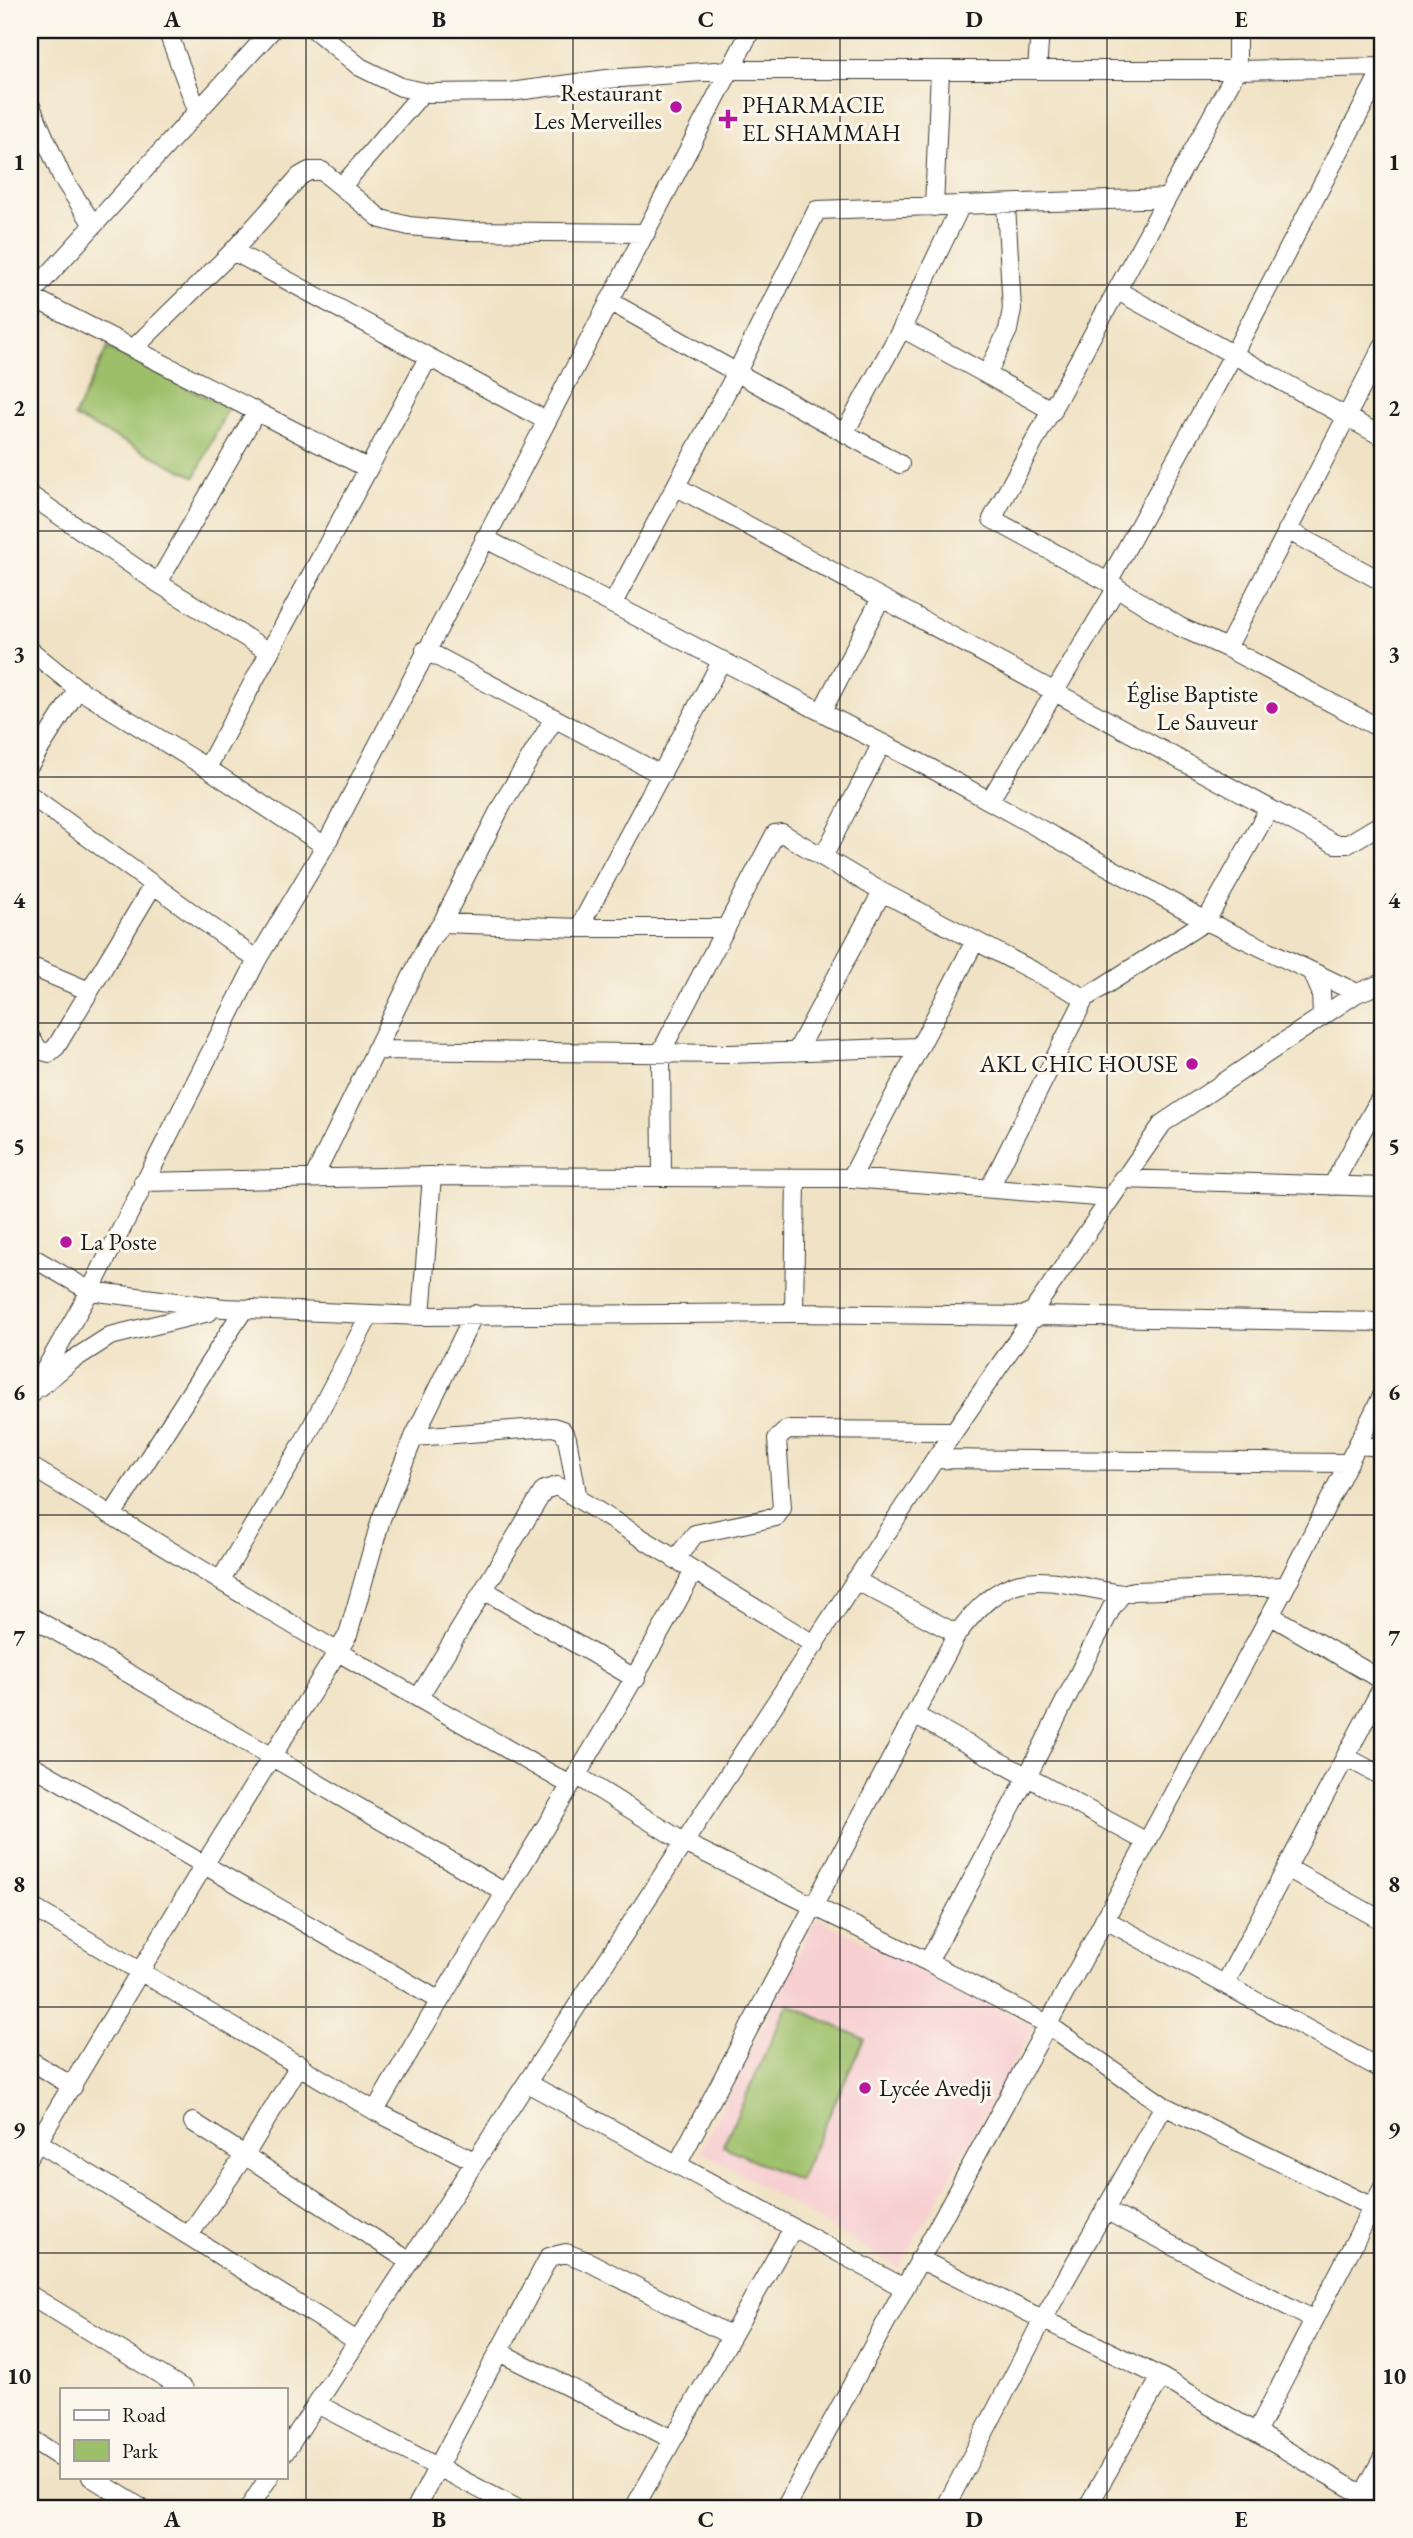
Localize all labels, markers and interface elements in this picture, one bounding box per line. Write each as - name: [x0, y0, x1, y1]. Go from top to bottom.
- text: A: [163, 4, 181, 34]
- text: B: [432, 4, 446, 34]
- text: C: [698, 4, 714, 34]
- text: D: [965, 4, 983, 34]
- text: E: [1234, 4, 1248, 34]
- place label: Restaurant Les Merveilles: [534, 77, 662, 136]
- place label: PHARMACIE EL SHAMMAH: [742, 89, 901, 148]
- marker: Restaurant Les Merveilles: [668, 99, 684, 115]
- marker: PHARMACIE EL SHAMMAH: [720, 111, 736, 127]
- text: 1: [13, 147, 25, 177]
- text: 1: [1388, 147, 1400, 177]
- text: 2: [13, 393, 25, 423]
- text: 2: [1388, 393, 1400, 423]
- text: 3: [13, 639, 25, 669]
- text: 3: [1388, 639, 1400, 669]
- place label: Église Baptiste Le Sauveur: [1126, 678, 1258, 737]
- marker: Église Baptiste Le Sauveur: [1264, 700, 1280, 716]
- text: 4: [13, 885, 26, 915]
- text: 4: [1388, 885, 1401, 915]
- place label: AKL CHIC HOUSE: [979, 1048, 1178, 1079]
- marker: AKL CHIC HOUSE: [1184, 1056, 1200, 1072]
- text: 5: [13, 1131, 25, 1161]
- text: 5: [1388, 1131, 1400, 1161]
- place label: La Poste: [80, 1226, 157, 1257]
- marker: La Poste: [58, 1234, 74, 1250]
- text: 6: [13, 1377, 25, 1407]
- text: 6: [1388, 1377, 1400, 1407]
- text: 7: [13, 1623, 26, 1653]
- text: 7: [1388, 1623, 1401, 1653]
- text: 8: [13, 1869, 25, 1899]
- text: 8: [1388, 1869, 1400, 1899]
- place label: Lycée Avedji: [879, 2072, 992, 2103]
- marker: Lycée Avedji: [857, 2080, 873, 2096]
- text: 9: [13, 2115, 25, 2145]
- text: 9: [1388, 2115, 1400, 2145]
- text: 10: [7, 2361, 31, 2391]
- text: 10: [1382, 2361, 1406, 2391]
- legend: [60, 2388, 287, 2478]
- text: Road: [122, 2401, 166, 2428]
- text: Park: [122, 2437, 159, 2464]
- text: A: [163, 2504, 181, 2534]
- text: B: [432, 2504, 446, 2534]
- text: C: [698, 2504, 714, 2534]
- text: D: [965, 2504, 983, 2534]
- text: E: [1234, 2504, 1248, 2534]

